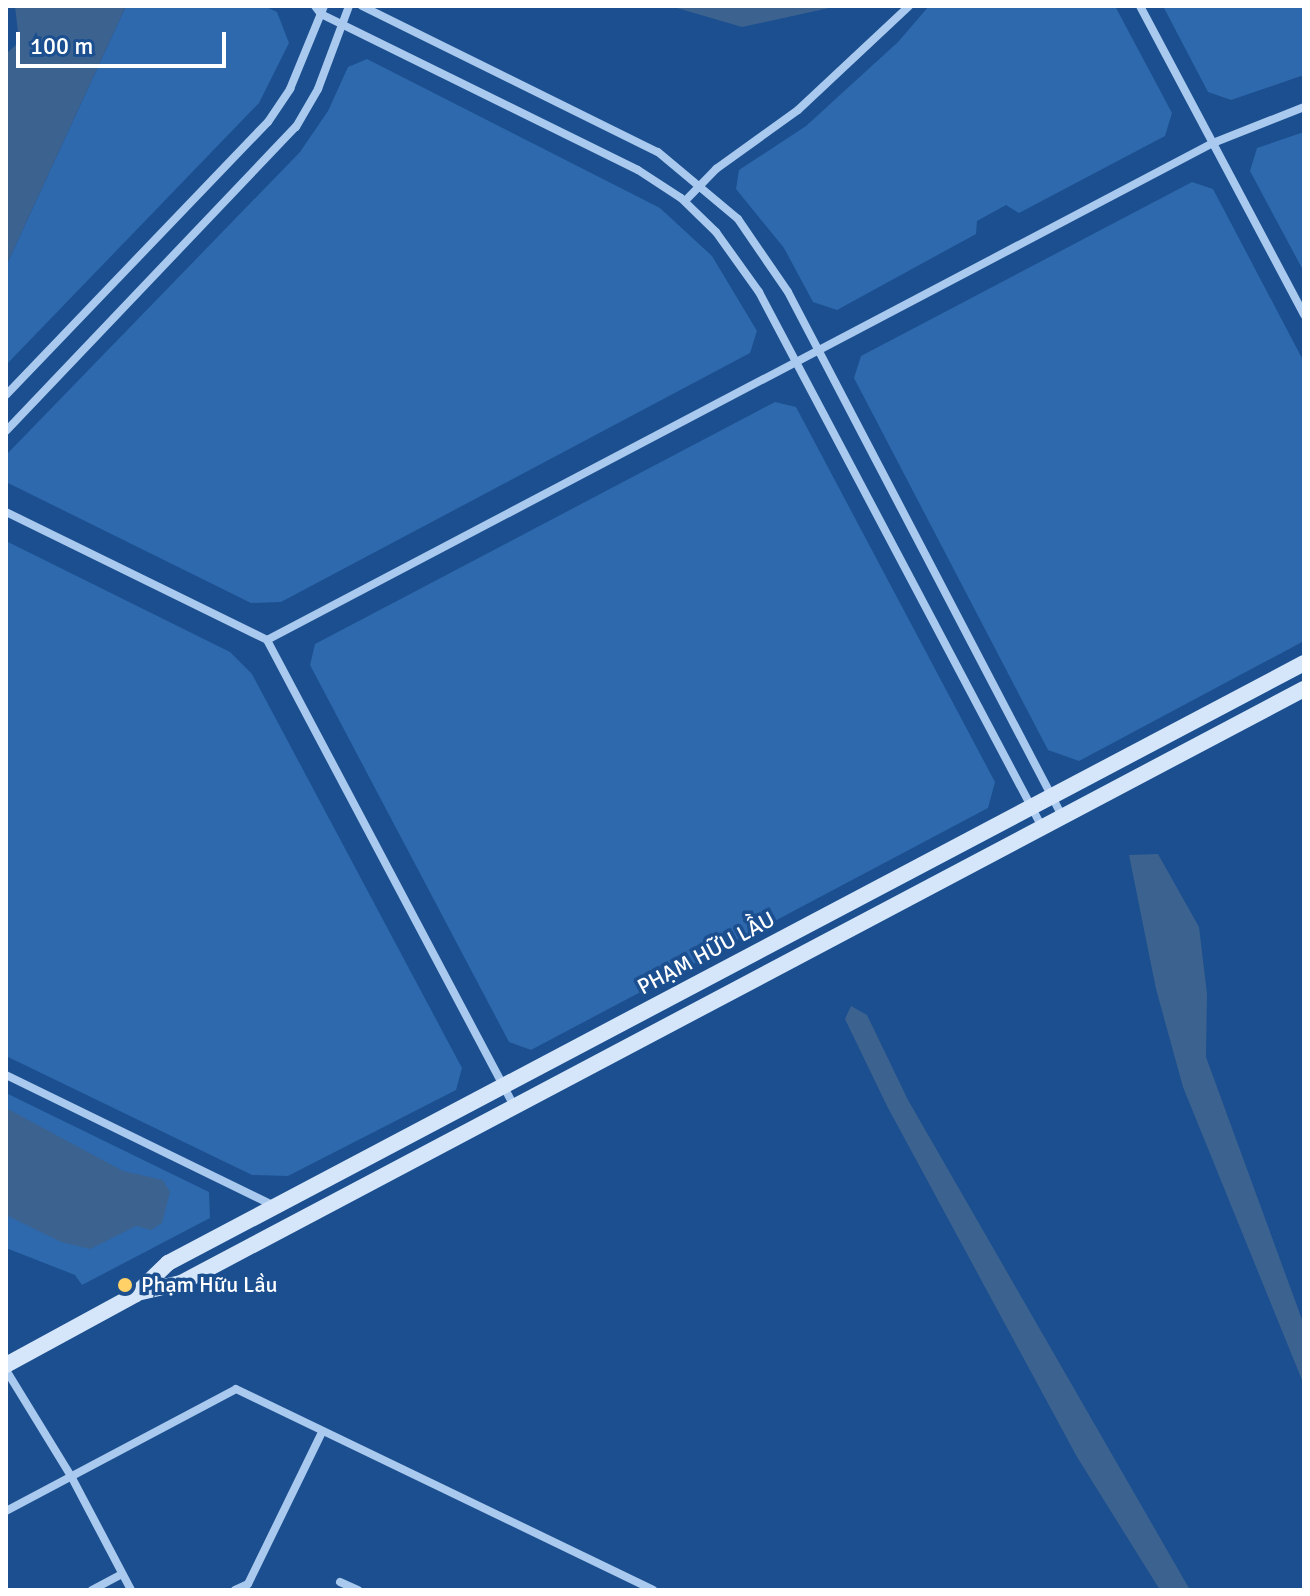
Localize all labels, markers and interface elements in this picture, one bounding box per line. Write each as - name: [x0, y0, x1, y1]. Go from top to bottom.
- scale bar: [20, 16, 230, 66]
- text: 100 m: [30, 31, 93, 61]
- street label: PHẠM HỮU LẦU: [633, 906, 779, 1000]
- place label: Phạm Hữu Lầu: [141, 1272, 278, 1298]
- marker: Phạm Hữu Lầu: [116, 1276, 134, 1294]

